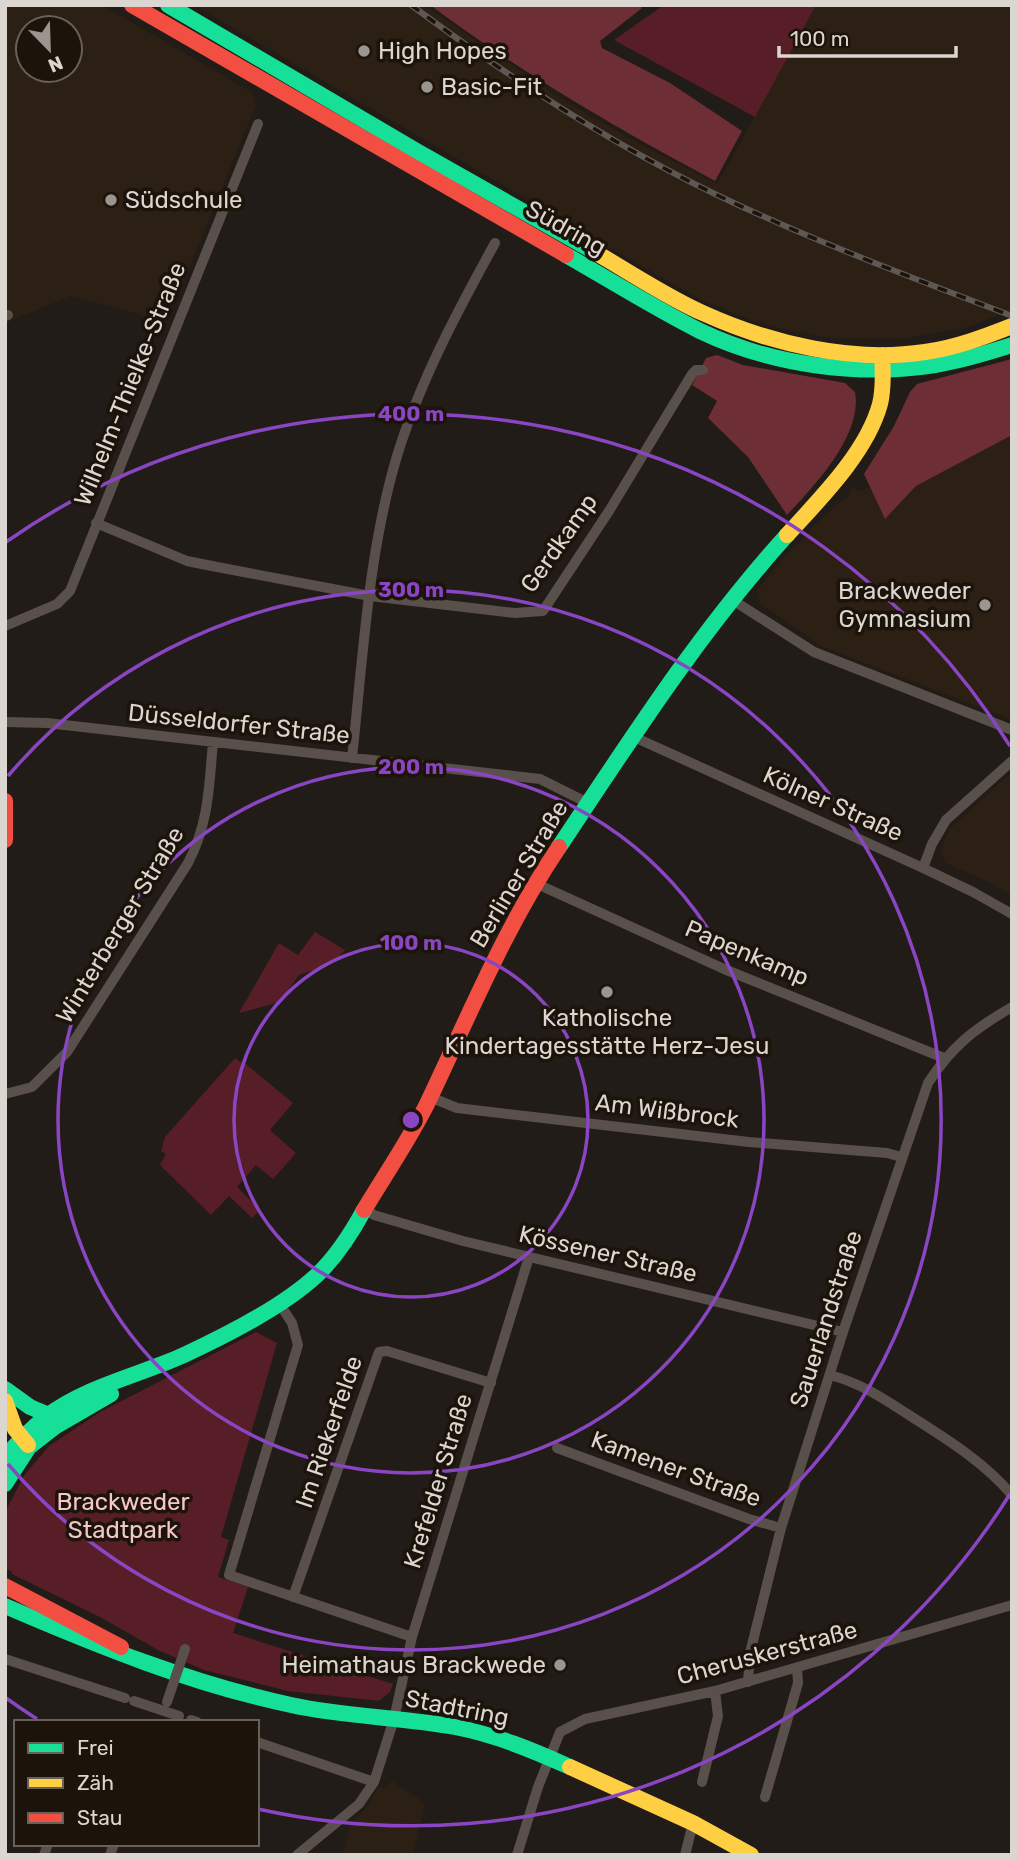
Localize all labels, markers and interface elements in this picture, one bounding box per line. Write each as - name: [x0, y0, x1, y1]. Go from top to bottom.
- north arrow: [14, 14, 84, 84]
- scale bar: [779, 14, 956, 58]
- text: 100 m: [790, 26, 849, 51]
- place label: High Hopes: [378, 37, 507, 65]
- marker: High Hopes: [356, 43, 372, 59]
- text: N: [45, 51, 66, 77]
- place label: Basic-Fit: [441, 73, 542, 101]
- marker: Basic-Fit: [419, 79, 435, 95]
- place label: Südschule: [125, 186, 242, 214]
- marker: Südschule: [103, 192, 119, 208]
- street label: Südring: [521, 195, 611, 261]
- street label: Wilhelm-Thielke-Straße: [68, 258, 192, 510]
- text: 400 m: [378, 401, 444, 426]
- street label: Gerdkamp: [515, 488, 603, 598]
- text: 300 m: [378, 577, 444, 602]
- place label: Brackweder Gymnasium: [838, 577, 971, 633]
- marker: Brackweder Gymnasium: [977, 597, 993, 613]
- street label: Düsseldorfer Straße: [127, 698, 351, 750]
- text: 200 m: [378, 754, 444, 779]
- street label: Kölner Straße: [759, 761, 907, 847]
- street label: Berliner Straße: [464, 795, 574, 953]
- street label: Winterberger Straße: [50, 822, 190, 1028]
- street label: Papenkamp: [681, 914, 813, 992]
- text: 100 m: [380, 930, 442, 955]
- marker: Katholische Kindertagesstätte Herz-Jesu: [599, 984, 615, 1000]
- place label: Katholische Kindertagesstätte Herz-Jesu: [444, 1004, 770, 1060]
- street label: Am Wißbrock: [594, 1088, 741, 1134]
- centre of rings: [399, 1108, 423, 1132]
- street label: Kössener Straße: [516, 1220, 700, 1288]
- street label: Sauerlandstraße: [784, 1227, 868, 1411]
- street label: Im Riekerfelde: [290, 1352, 368, 1512]
- street label: Krefelder Straße: [398, 1390, 478, 1572]
- street label: Kamener Straße: [587, 1425, 765, 1513]
- park label: Brackweder Stadtpark: [56, 1488, 190, 1544]
- street label: Cheruskerstraße: [674, 1615, 860, 1691]
- place label: Heimathaus Brackwede: [281, 1651, 546, 1679]
- marker: Heimathaus Brackwede: [552, 1657, 568, 1673]
- street label: Stadtring: [403, 1684, 511, 1732]
- legend: [14, 1720, 259, 1846]
- text: Frei: [77, 1735, 114, 1760]
- text: Zäh: [77, 1770, 114, 1795]
- text: Stau: [77, 1805, 123, 1830]

